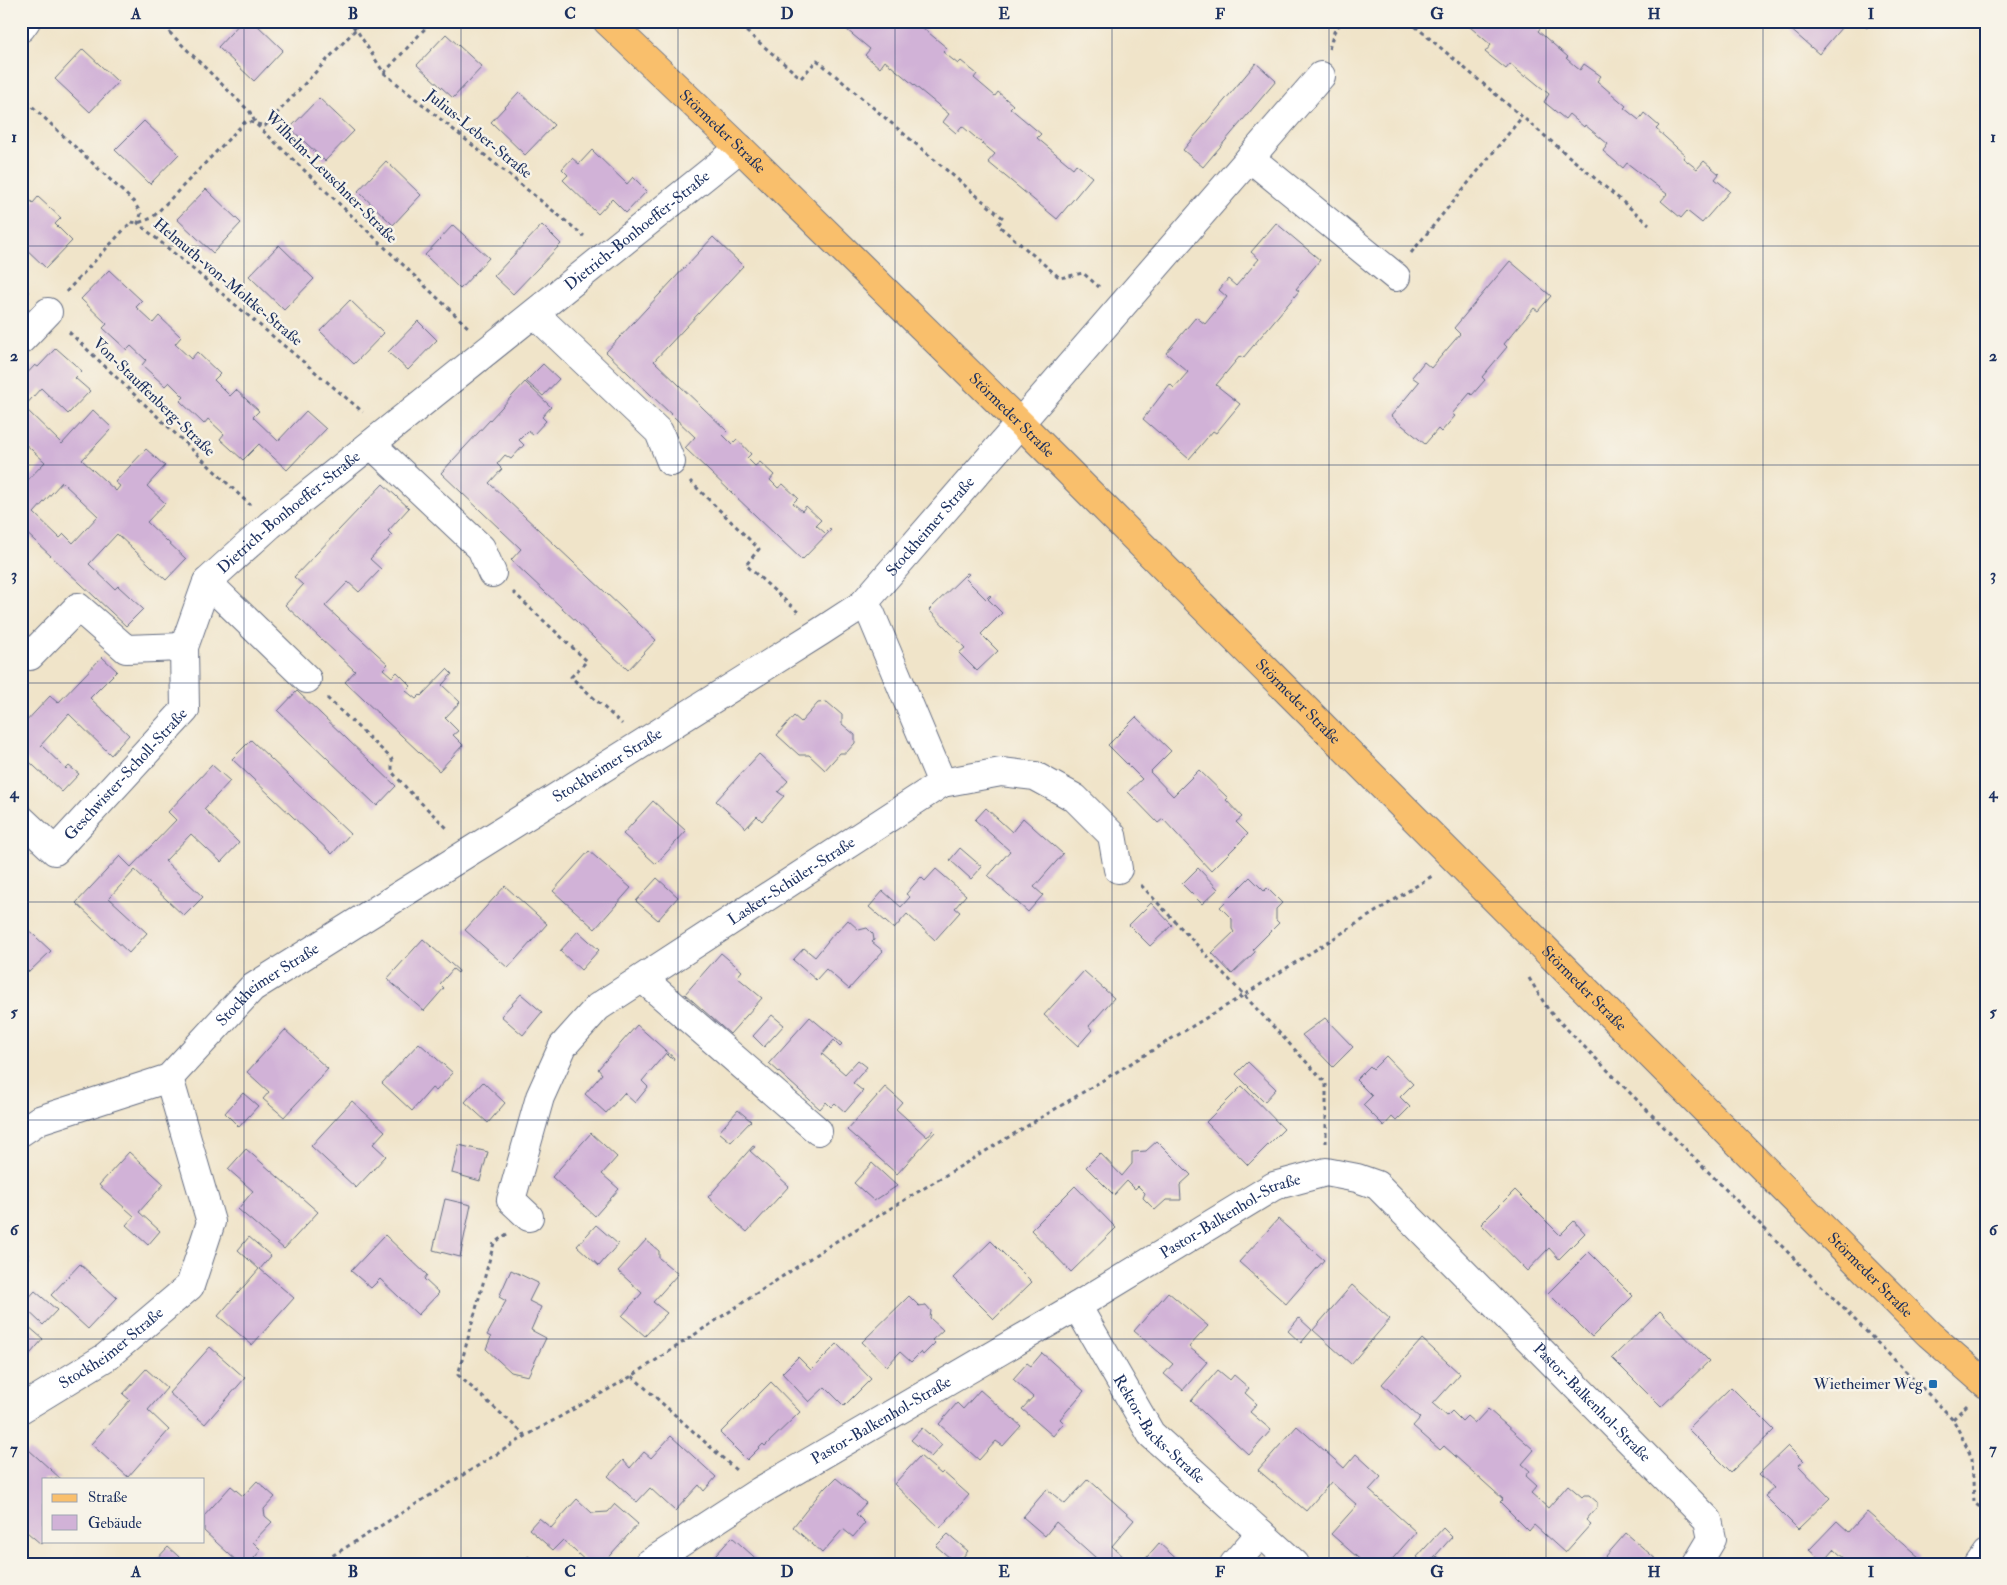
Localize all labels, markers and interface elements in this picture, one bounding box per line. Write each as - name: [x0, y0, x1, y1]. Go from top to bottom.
- text: A: [130, 4, 142, 24]
- text: B: [348, 4, 358, 24]
- text: C: [564, 4, 576, 24]
- text: D: [780, 4, 794, 24]
- text: E: [998, 4, 1010, 24]
- text: F: [1215, 4, 1225, 24]
- text: G: [1430, 4, 1444, 24]
- text: H: [1647, 4, 1661, 24]
- text: I: [1868, 4, 1875, 24]
- street label: Julius-Leber-Straße: [420, 84, 536, 184]
- street label: Störmeder Straße: [675, 85, 770, 178]
- street label: Wilhelm-Leuschner-Straße: [260, 106, 402, 248]
- text: 1: [11, 127, 17, 147]
- text: 1: [1990, 127, 1996, 147]
- street label: Dietrich-Bonhoeffer-Straße: [560, 166, 714, 295]
- street label: Helmuth-von-Moltke-Straße: [149, 214, 307, 351]
- street label: Von-Stauffenberg-Straße: [89, 333, 220, 461]
- text: 2: [10, 346, 18, 366]
- text: 2: [1989, 346, 1997, 366]
- street label: Störmeder Straße: [965, 368, 1059, 462]
- street label: Dietrich-Bonhoeffer-Straße: [213, 446, 365, 578]
- street label: Stockheimer Straße: [882, 472, 979, 580]
- text: 3: [11, 565, 17, 585]
- text: 3: [1990, 565, 1996, 585]
- street label: Störmeder Straße: [1251, 655, 1345, 749]
- street label: Geschwister-Scholl-Straße: [60, 704, 192, 845]
- street label: Stockheimer Straße: [549, 723, 666, 807]
- text: 4: [9, 783, 20, 803]
- text: 4: [1988, 783, 1999, 803]
- street label: Lasker-Schüler-Straße: [724, 832, 859, 930]
- street label: Stockheimer Straße: [212, 938, 323, 1030]
- street label: Störmeder Straße: [1537, 941, 1631, 1036]
- text: 5: [10, 1002, 18, 1022]
- text: 5: [1989, 1002, 1997, 1022]
- street label: Pastor-Balkenhol-Straße: [1156, 1169, 1303, 1263]
- text: 6: [10, 1220, 20, 1240]
- text: 6: [1989, 1220, 1999, 1240]
- street label: Störmeder Straße: [1823, 1228, 1917, 1322]
- street label: Stockheimer Straße: [55, 1303, 168, 1393]
- street label: Pastor-Balkenhol-Straße: [1529, 1339, 1655, 1466]
- street label: Pastor-Balkenhol-Straße: [807, 1371, 955, 1469]
- street label: Rektor-Backs-Straße: [1109, 1371, 1209, 1488]
- place label: Wietheimer Weg: [1813, 1374, 1924, 1394]
- marker: Wietheimer Weg: [1927, 1378, 1939, 1390]
- text: 7: [10, 1439, 18, 1459]
- text: 7: [1989, 1439, 1997, 1459]
- legend: [42, 1478, 205, 1542]
- text: Straße: [88, 1488, 127, 1507]
- text: Gebäude: [88, 1514, 142, 1533]
- text: A: [130, 1562, 142, 1582]
- text: B: [348, 1562, 358, 1582]
- text: C: [564, 1562, 576, 1582]
- text: D: [780, 1562, 794, 1582]
- text: E: [998, 1562, 1010, 1582]
- text: F: [1215, 1562, 1225, 1582]
- text: G: [1430, 1562, 1444, 1582]
- text: H: [1647, 1562, 1661, 1582]
- text: I: [1868, 1562, 1875, 1582]

